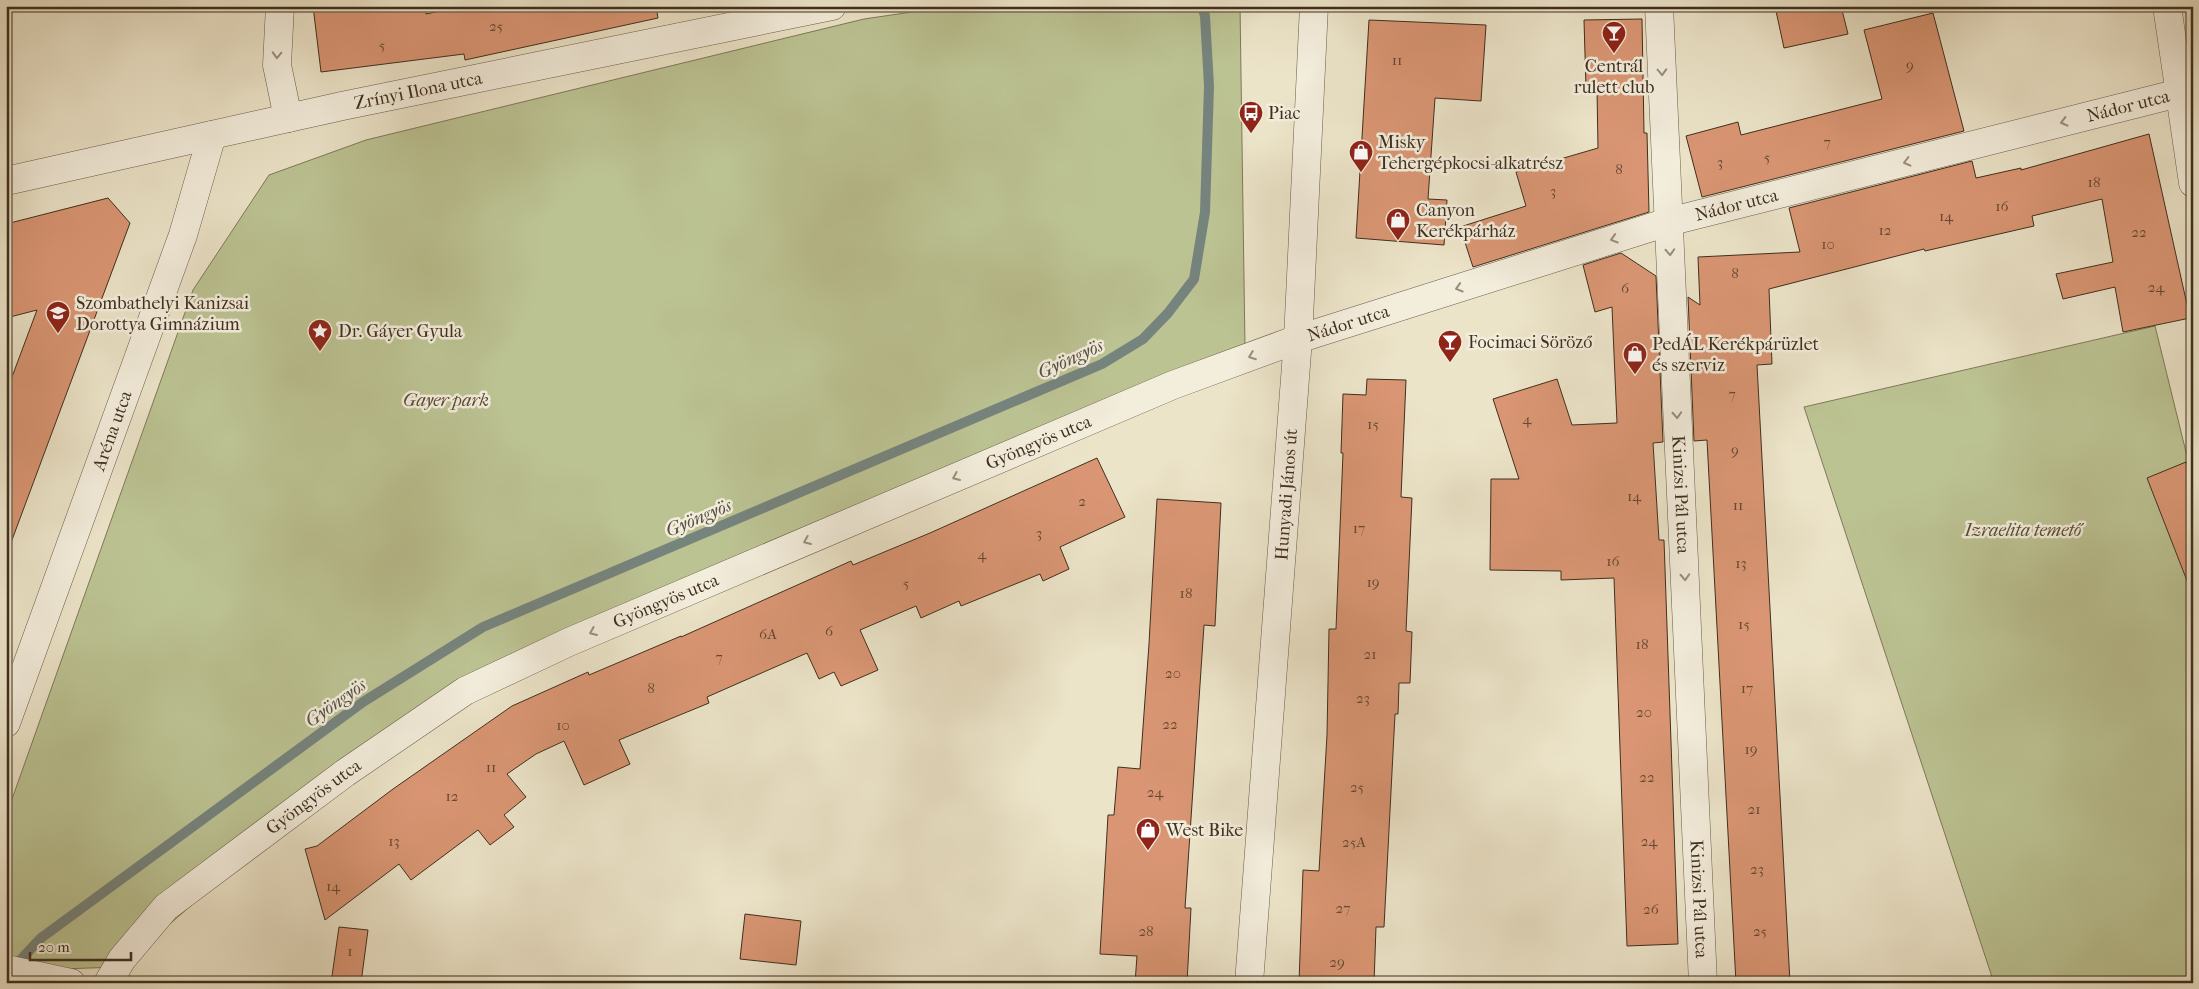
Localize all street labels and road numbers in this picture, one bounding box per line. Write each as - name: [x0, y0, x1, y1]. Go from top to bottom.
- street label: Zrínyi Ilona utca: [352, 68, 485, 114]
- street label: Nádor utca: [2085, 86, 2173, 127]
- street label: Nádor utca: [1693, 184, 1781, 226]
- street label: Nádor utca: [1305, 301, 1393, 346]
- street label: Aréna utca: [88, 387, 137, 475]
- street label: Gyöngyös utca: [983, 411, 1095, 474]
- street label: Hunyadi János út: [1271, 427, 1302, 561]
- street label: Kinizsi Pál utca: [1667, 435, 1694, 555]
- street label: Gyöngyös utca: [610, 569, 723, 633]
- street label: Gyöngyös utca: [262, 755, 366, 839]
- street label: Kinizsi Pál utca: [1686, 839, 1712, 960]

